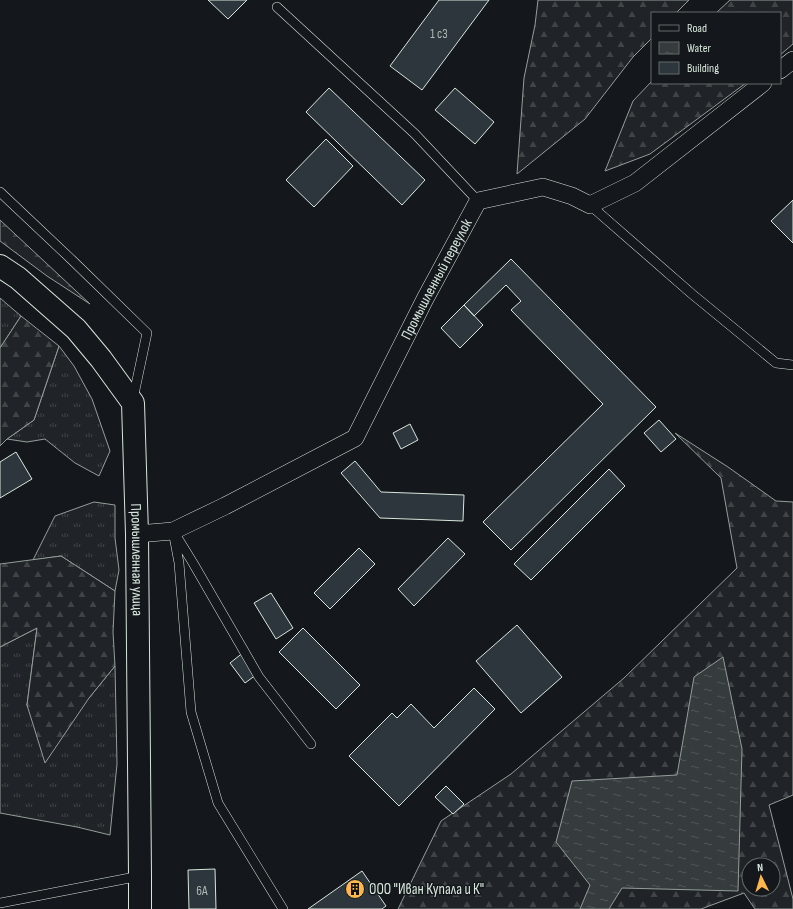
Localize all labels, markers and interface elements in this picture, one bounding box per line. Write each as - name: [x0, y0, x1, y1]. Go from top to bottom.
- legend: [651, 12, 781, 84]
- text: Road: [687, 21, 707, 36]
- house number: 1 с3: [430, 26, 448, 42]
- text: Water: [687, 41, 711, 56]
- text: Building: [687, 61, 719, 76]
- street label: Промышленный переулок: [397, 215, 477, 343]
- street label: Промышленная улица: [126, 503, 147, 616]
- north arrow: [741, 857, 781, 897]
- text: N: [757, 861, 764, 874]
- building icon: ООО "Иван Купала и К": [344, 878, 366, 900]
- place label: ООО "Иван Купала и К": [369, 880, 484, 899]
- house number: 6А: [196, 883, 208, 899]

